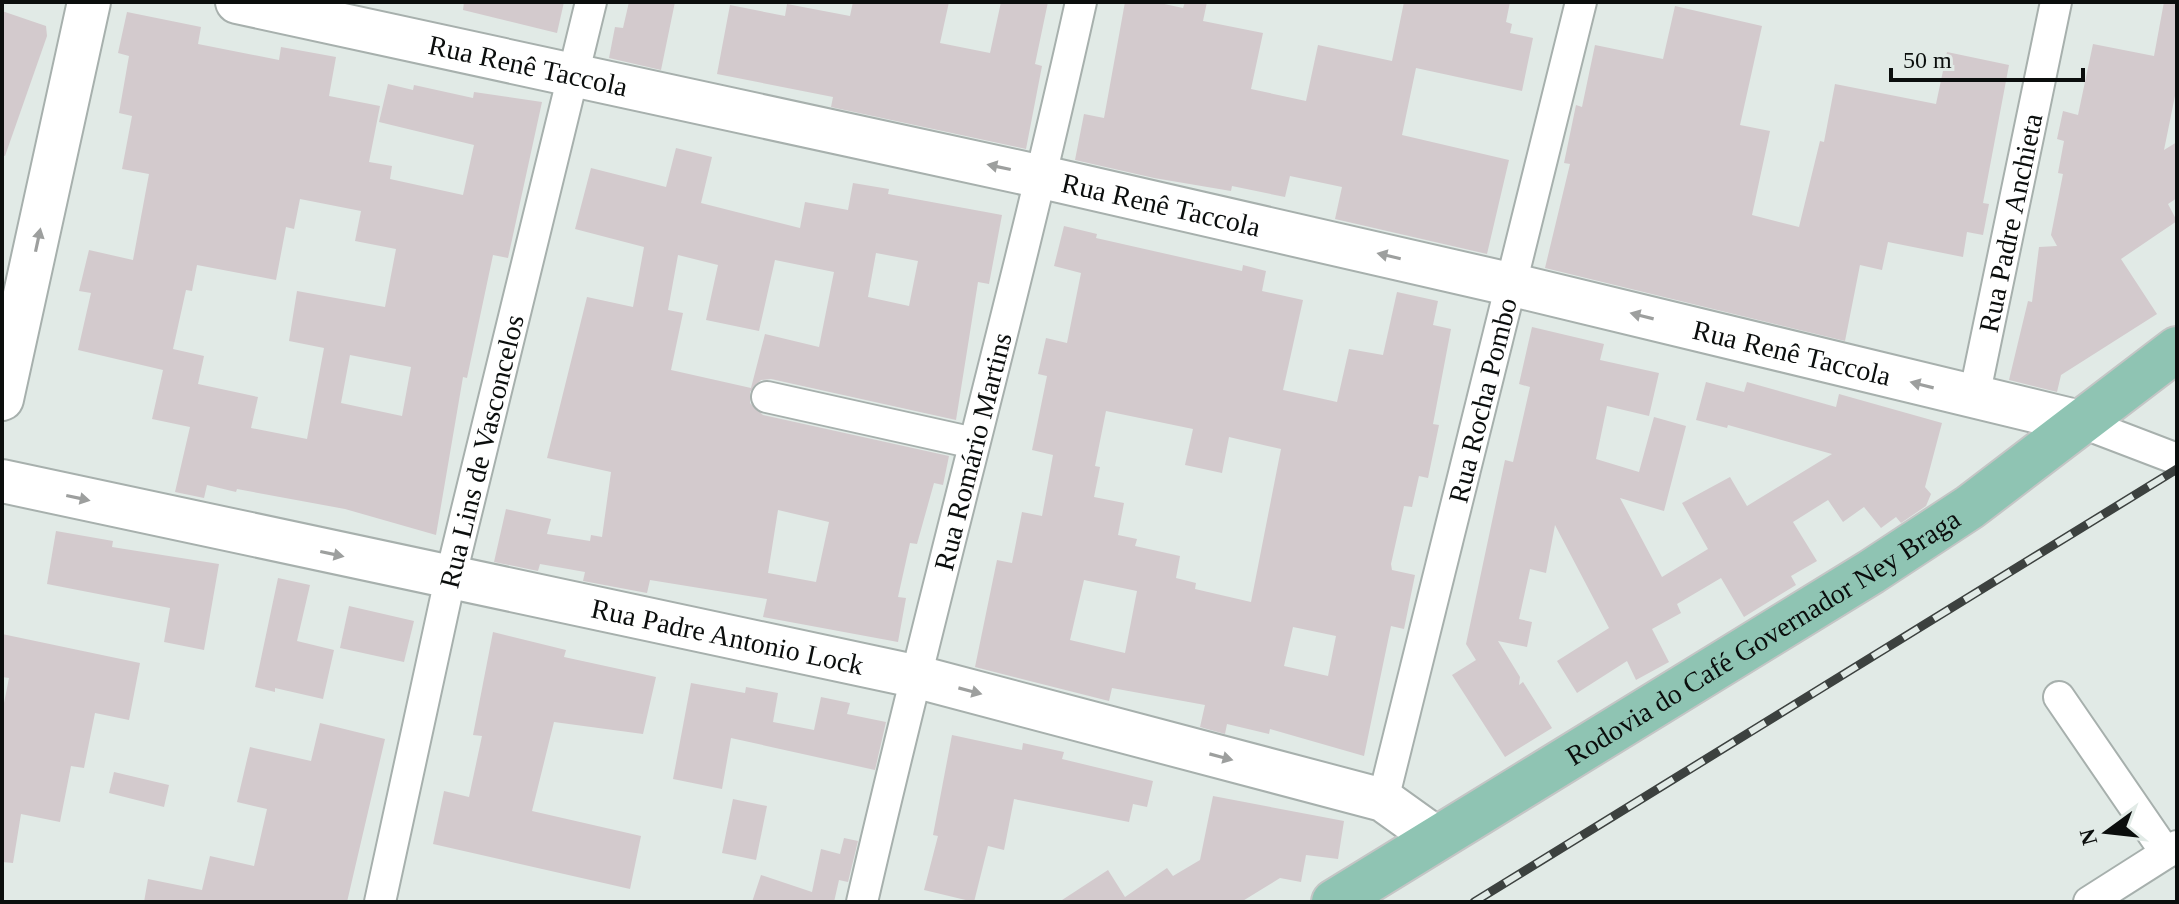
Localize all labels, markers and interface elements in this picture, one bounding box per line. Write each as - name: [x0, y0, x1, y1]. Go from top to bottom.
- street label: Rua Renê Taccola: [426, 29, 631, 103]
- scale bar: [1891, 32, 2083, 82]
- text: 50 m: [1903, 47, 1952, 73]
- street label: Rua Padre Anchieta: [1973, 110, 2049, 335]
- one-way arrow: [986, 160, 1011, 173]
- street label: Rua Renê Taccola: [1059, 167, 1264, 243]
- one-way arrow: [32, 228, 44, 253]
- one-way arrow: [1376, 249, 1401, 262]
- street label: Rua Rocha Pombo: [1442, 295, 1523, 506]
- one-way arrow: [1629, 309, 1654, 322]
- street label: Rua Lins de Vasconcelos: [433, 312, 530, 591]
- street label: Rua Renê Taccola: [1690, 314, 1895, 392]
- street label: Rua Romário Martins: [928, 329, 1018, 574]
- one-way arrow: [1909, 378, 1934, 390]
- one-way arrow: [66, 492, 91, 505]
- street label: Rodovia do Café Governador Ney Braga: [1560, 503, 1966, 772]
- one-way arrow: [320, 548, 345, 561]
- street label: Rua Padre Antonio Lock: [588, 592, 867, 681]
- one-way arrow: [957, 685, 982, 697]
- one-way arrow: [1208, 752, 1233, 764]
- north arrow: [2067, 792, 2147, 872]
- text: N: [2074, 826, 2102, 848]

